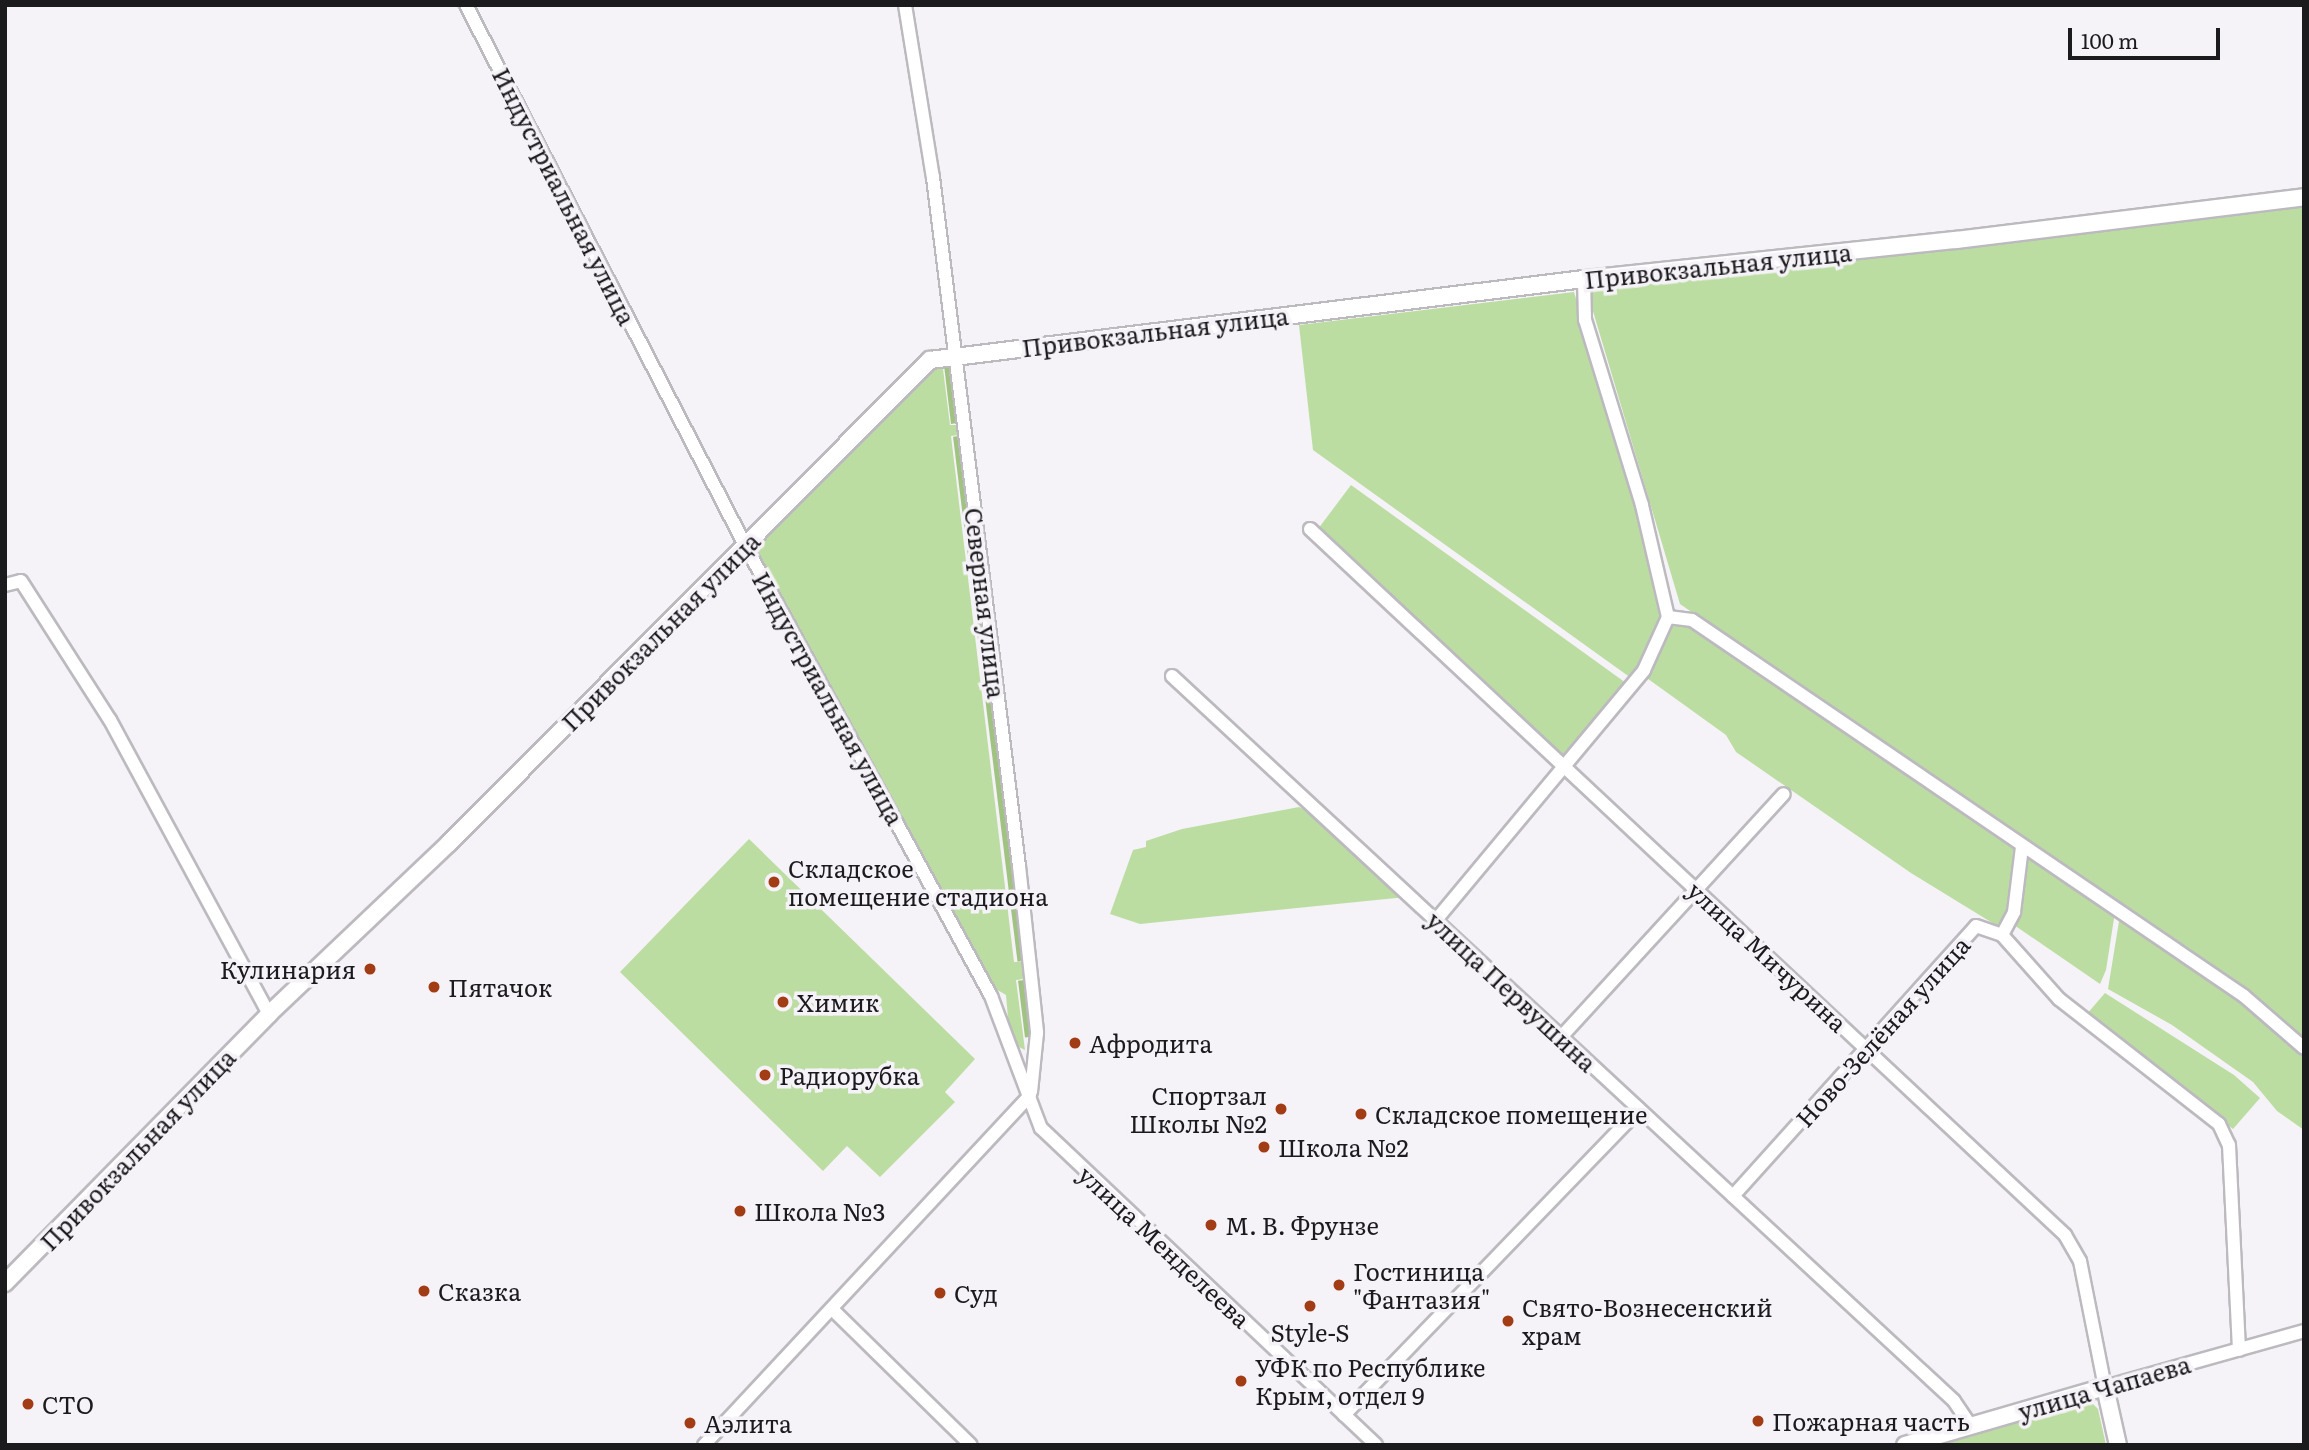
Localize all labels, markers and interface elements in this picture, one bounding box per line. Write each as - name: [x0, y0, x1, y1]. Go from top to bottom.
- scale bar: [2071, 14, 2223, 58]
- text: 100 m: [2081, 24, 2138, 55]
- street label: Индустриальная улица: [488, 63, 642, 329]
- street label: Привокзальная улица: [1583, 237, 1853, 293]
- street label: Привокзальная улица: [1020, 300, 1290, 362]
- street label: Северная улица: [960, 506, 1012, 700]
- street label: Привокзальная улица: [555, 526, 765, 736]
- street label: Индустриальная улица: [747, 567, 911, 829]
- place label: Складское помещение стадиона: [788, 854, 1048, 910]
- marker: Складское помещение стадиона: [766, 874, 782, 890]
- street label: улица Мичурина: [1682, 875, 1854, 1037]
- street label: улица Первушина: [1421, 905, 1603, 1077]
- street label: Ново-Зелёная улица: [1789, 930, 1975, 1132]
- place label: Кулинария: [220, 955, 356, 983]
- marker: Кулинария: [362, 961, 378, 977]
- place label: Пятачок: [448, 973, 552, 1001]
- marker: Пятачок: [426, 979, 442, 995]
- place label: Химик: [797, 988, 879, 1016]
- marker: Химик: [775, 994, 791, 1010]
- place label: Афродита: [1089, 1029, 1212, 1057]
- marker: Афродита: [1067, 1035, 1083, 1051]
- street label: Привокзальная улица: [33, 1042, 241, 1256]
- place label: Радиорубка: [779, 1061, 920, 1089]
- marker: Радиорубка: [757, 1067, 773, 1083]
- place label: Спортзал Школы №2: [1130, 1081, 1267, 1137]
- place label: Складское помещение: [1375, 1100, 1648, 1128]
- marker: Спортзал Школы №2: [1273, 1101, 1289, 1117]
- marker: Складское помещение: [1353, 1106, 1369, 1122]
- place label: Школа №2: [1278, 1133, 1409, 1161]
- marker: Школа №2: [1256, 1139, 1272, 1155]
- street label: улица Менделеева: [1073, 1159, 1257, 1333]
- place label: Школа №3: [754, 1197, 886, 1225]
- marker: Школа №3: [732, 1203, 748, 1219]
- place label: М. В. Фрунзе: [1225, 1211, 1379, 1239]
- marker: М. В. Фрунзе: [1203, 1217, 1219, 1233]
- place label: Гостиница "Фантазия": [1353, 1257, 1490, 1313]
- place label: Сказка: [438, 1277, 521, 1305]
- marker: Гостиница "Фантазия": [1331, 1277, 1347, 1293]
- place label: Суд: [954, 1279, 998, 1307]
- marker: Сказка: [416, 1283, 432, 1299]
- marker: Суд: [932, 1285, 948, 1301]
- place label: Свято-Вознесенский храм: [1522, 1293, 1773, 1349]
- marker: Style-S: [1302, 1298, 1318, 1314]
- marker: Свято-Вознесенский храм: [1500, 1313, 1516, 1329]
- place label: Style-S: [1270, 1318, 1350, 1346]
- street label: улица Чапаева: [2015, 1349, 2193, 1425]
- place label: УФК по Республике Крым, отдел 9: [1255, 1353, 1486, 1409]
- marker: УФК по Республике Крым, отдел 9: [1233, 1373, 1249, 1389]
- place label: СТО: [42, 1390, 94, 1418]
- marker: СТО: [20, 1396, 36, 1412]
- place label: Пожарная часть: [1772, 1407, 1970, 1435]
- place label: Аэлита: [704, 1409, 792, 1437]
- marker: Пожарная часть: [1750, 1413, 1766, 1429]
- marker: Аэлита: [682, 1415, 698, 1431]

